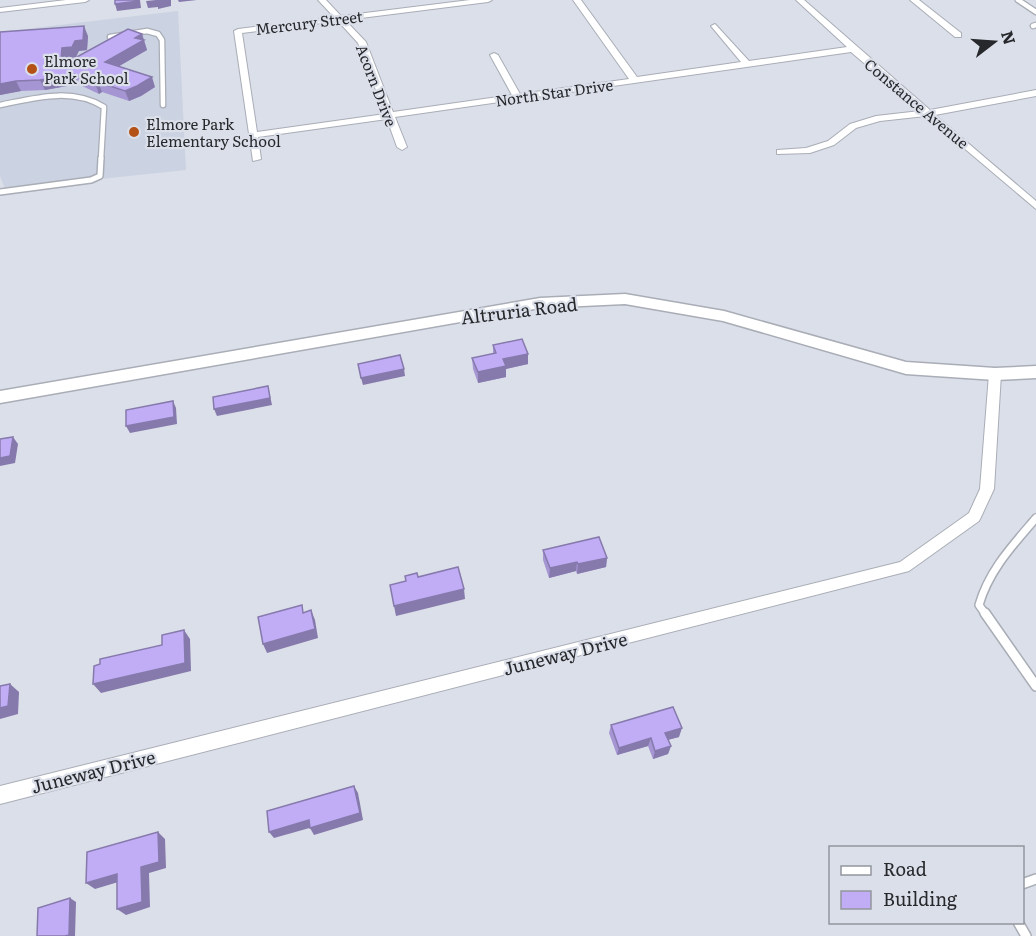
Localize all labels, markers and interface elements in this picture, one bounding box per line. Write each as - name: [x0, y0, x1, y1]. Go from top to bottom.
- street label: Mercury Street: [254, 4, 364, 40]
- north arrow: [964, 12, 1024, 72]
- text: N: [996, 27, 1023, 47]
- street label: Acorn Drive: [351, 41, 403, 130]
- place label: Elmore Park School: [44, 49, 128, 89]
- street label: Constance Avenue: [860, 52, 974, 154]
- marker: Elmore Park School: [25, 62, 39, 76]
- street label: North Star Drive: [494, 72, 615, 112]
- place label: Elmore Park Elementary School: [146, 112, 281, 152]
- marker: Elmore Park Elementary School: [127, 125, 141, 139]
- street label: Altruria Road: [459, 289, 579, 331]
- street label: Juneway Drive: [500, 625, 630, 681]
- street label: Juneway Drive: [28, 743, 158, 799]
- legend: [829, 846, 1024, 924]
- text: Road: [883, 855, 927, 882]
- text: Building: [883, 885, 958, 912]

